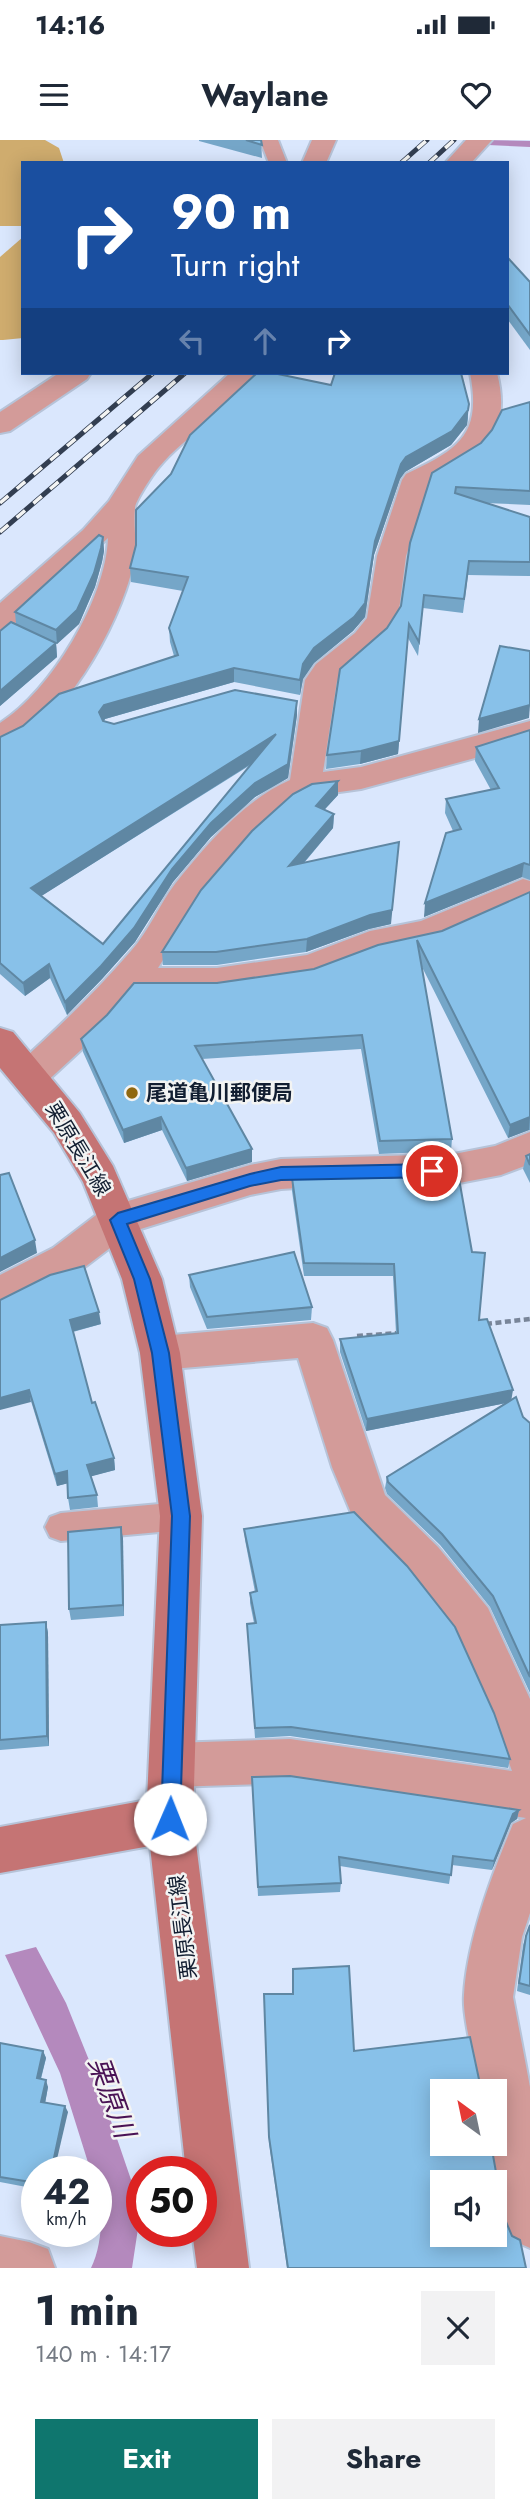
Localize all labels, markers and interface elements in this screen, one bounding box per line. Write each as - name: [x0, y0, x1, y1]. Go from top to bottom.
- text: 14:16: [35, 6, 105, 44]
- text: Waylane: [201, 72, 329, 118]
- icon: menu: [35, 76, 73, 114]
- icon: heart: [457, 76, 495, 114]
- text: 90 m: [171, 177, 291, 247]
- icon: right: [56, 189, 147, 280]
- text: Turn right: [171, 242, 300, 288]
- icon: left: [173, 322, 211, 360]
- icon: ahead: [246, 322, 284, 360]
- icon: right: [319, 322, 357, 360]
- place label: 尾道亀川郵便局: [146, 1078, 293, 1108]
- marker: 尾道亀川郵便局: [124, 1085, 140, 1101]
- street label: 栗原長江線: [38, 1096, 118, 1202]
- pin: [402, 1141, 462, 1201]
- icon: arrive: [413, 1152, 451, 1190]
- position arrow: [133, 1782, 207, 1856]
- street label: 栗原長江線: [162, 1873, 204, 1981]
- water label: 栗原川: [78, 2051, 146, 2146]
- north arrow: [430, 2079, 508, 2156]
- map controls: [430, 2079, 507, 2247]
- speed limit sign: 50: [126, 2156, 217, 2247]
- text: 42: [43, 2167, 90, 2217]
- button: sound: [430, 2170, 507, 2247]
- text: km/h: [46, 2206, 87, 2232]
- text: 1 min: [35, 2280, 139, 2341]
- button: close: [421, 2291, 495, 2365]
- text: 140 m · 14:17: [35, 2337, 171, 2371]
- button: Exit: [35, 2419, 258, 2499]
- button: Share: [272, 2419, 495, 2499]

